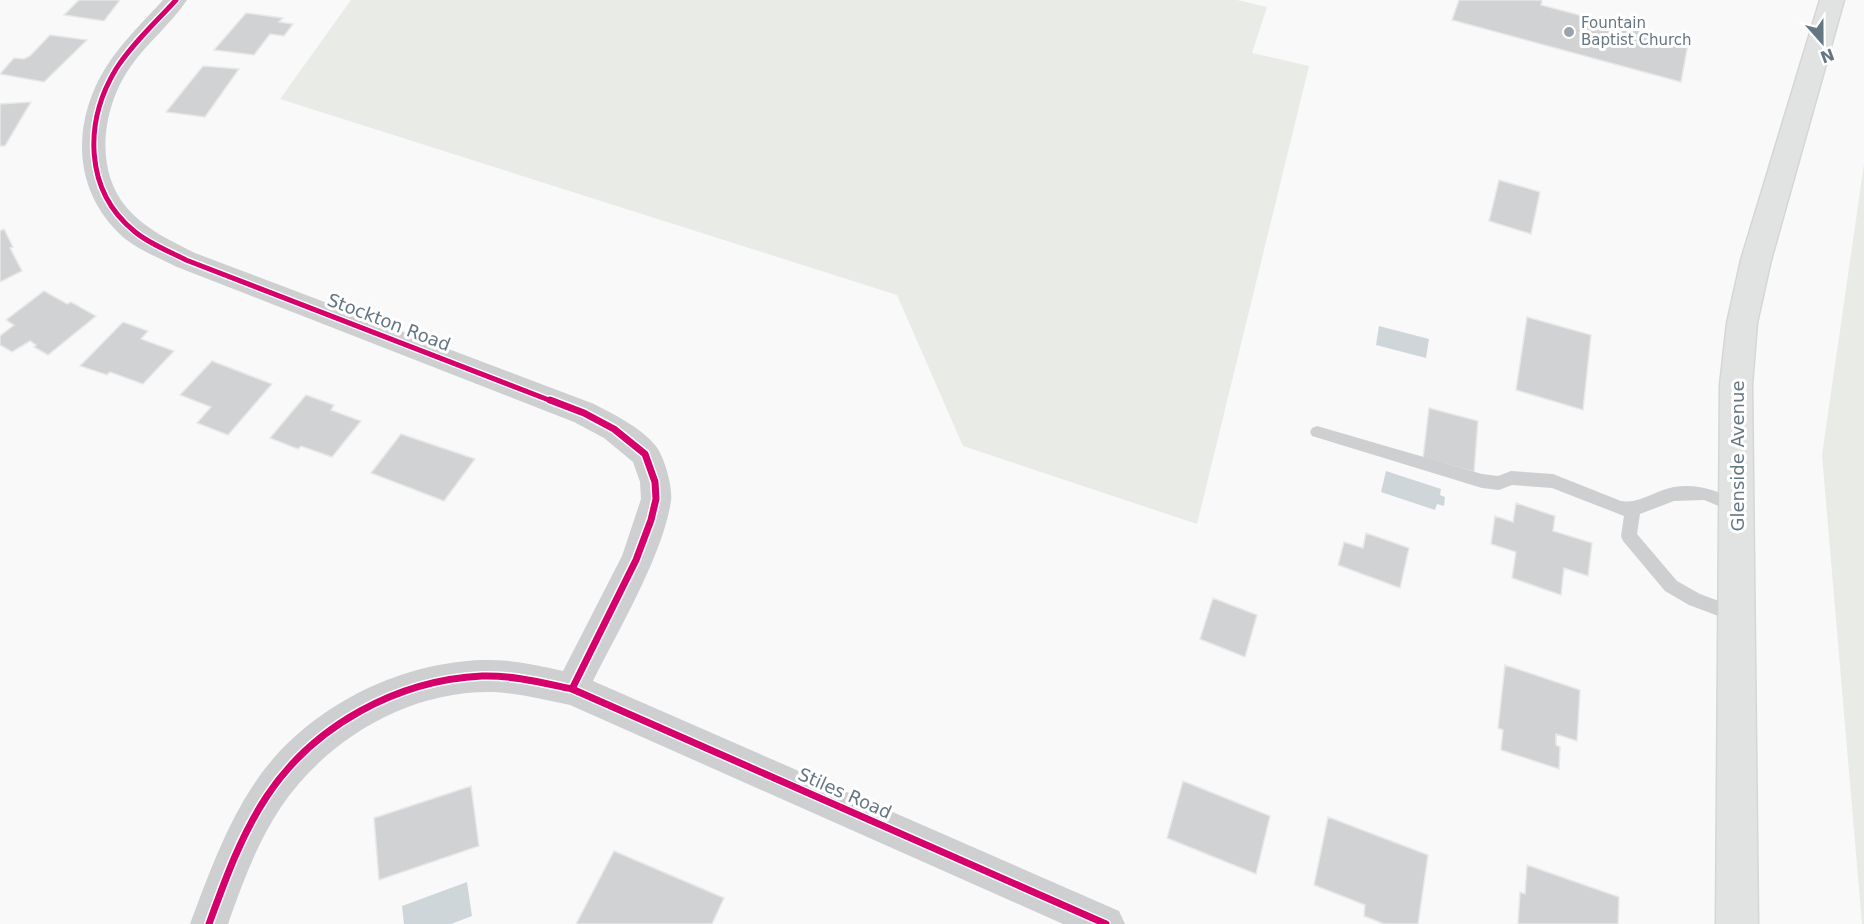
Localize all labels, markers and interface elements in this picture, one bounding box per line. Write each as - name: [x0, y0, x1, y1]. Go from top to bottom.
- north arrow: [1792, 12, 1852, 72]
- place label: Fountain Baptist Church: [1581, 14, 1692, 49]
- marker: Fountain Baptist Church: [1562, 25, 1576, 39]
- text: N: [1818, 44, 1837, 67]
- street label: Stockton Road: [324, 289, 454, 355]
- street label: Glenside Avenue: [1727, 381, 1748, 531]
- street label: Stiles Road: [795, 763, 895, 823]

